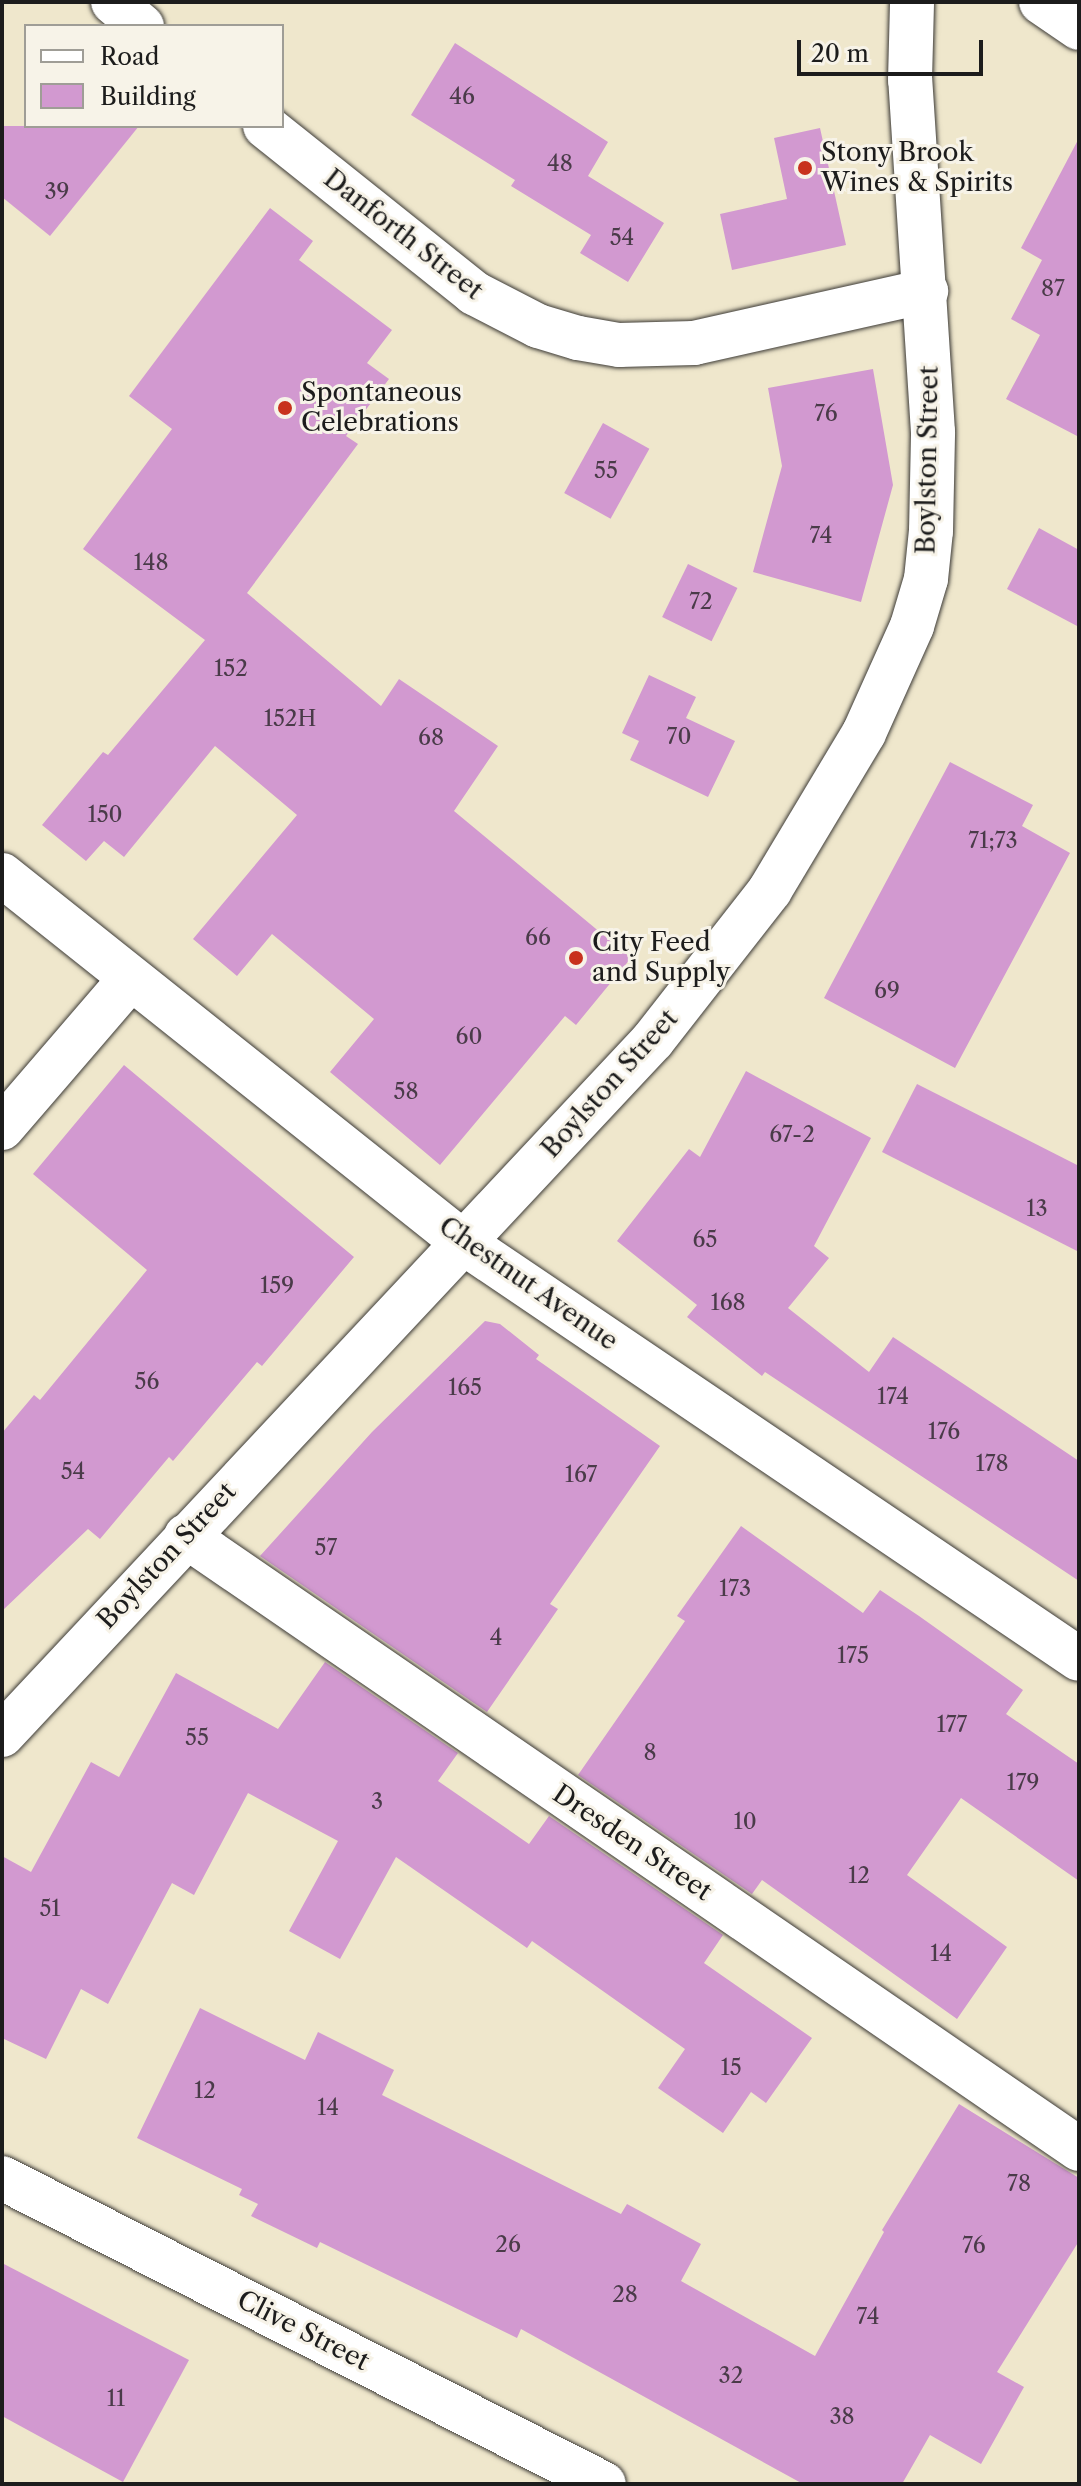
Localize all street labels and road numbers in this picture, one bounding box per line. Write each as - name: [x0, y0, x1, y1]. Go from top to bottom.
- street label: Danforth Street: [317, 163, 489, 307]
- street label: Boylston Street: [911, 365, 945, 555]
- street label: Boylston Street: [535, 1003, 685, 1165]
- street label: Chestnut Avenue: [432, 1210, 624, 1358]
- street label: Boylston Street: [91, 1476, 243, 1636]
- street label: Dresden Street: [547, 1778, 717, 1908]
- street label: Clive Street: [232, 2284, 374, 2378]

